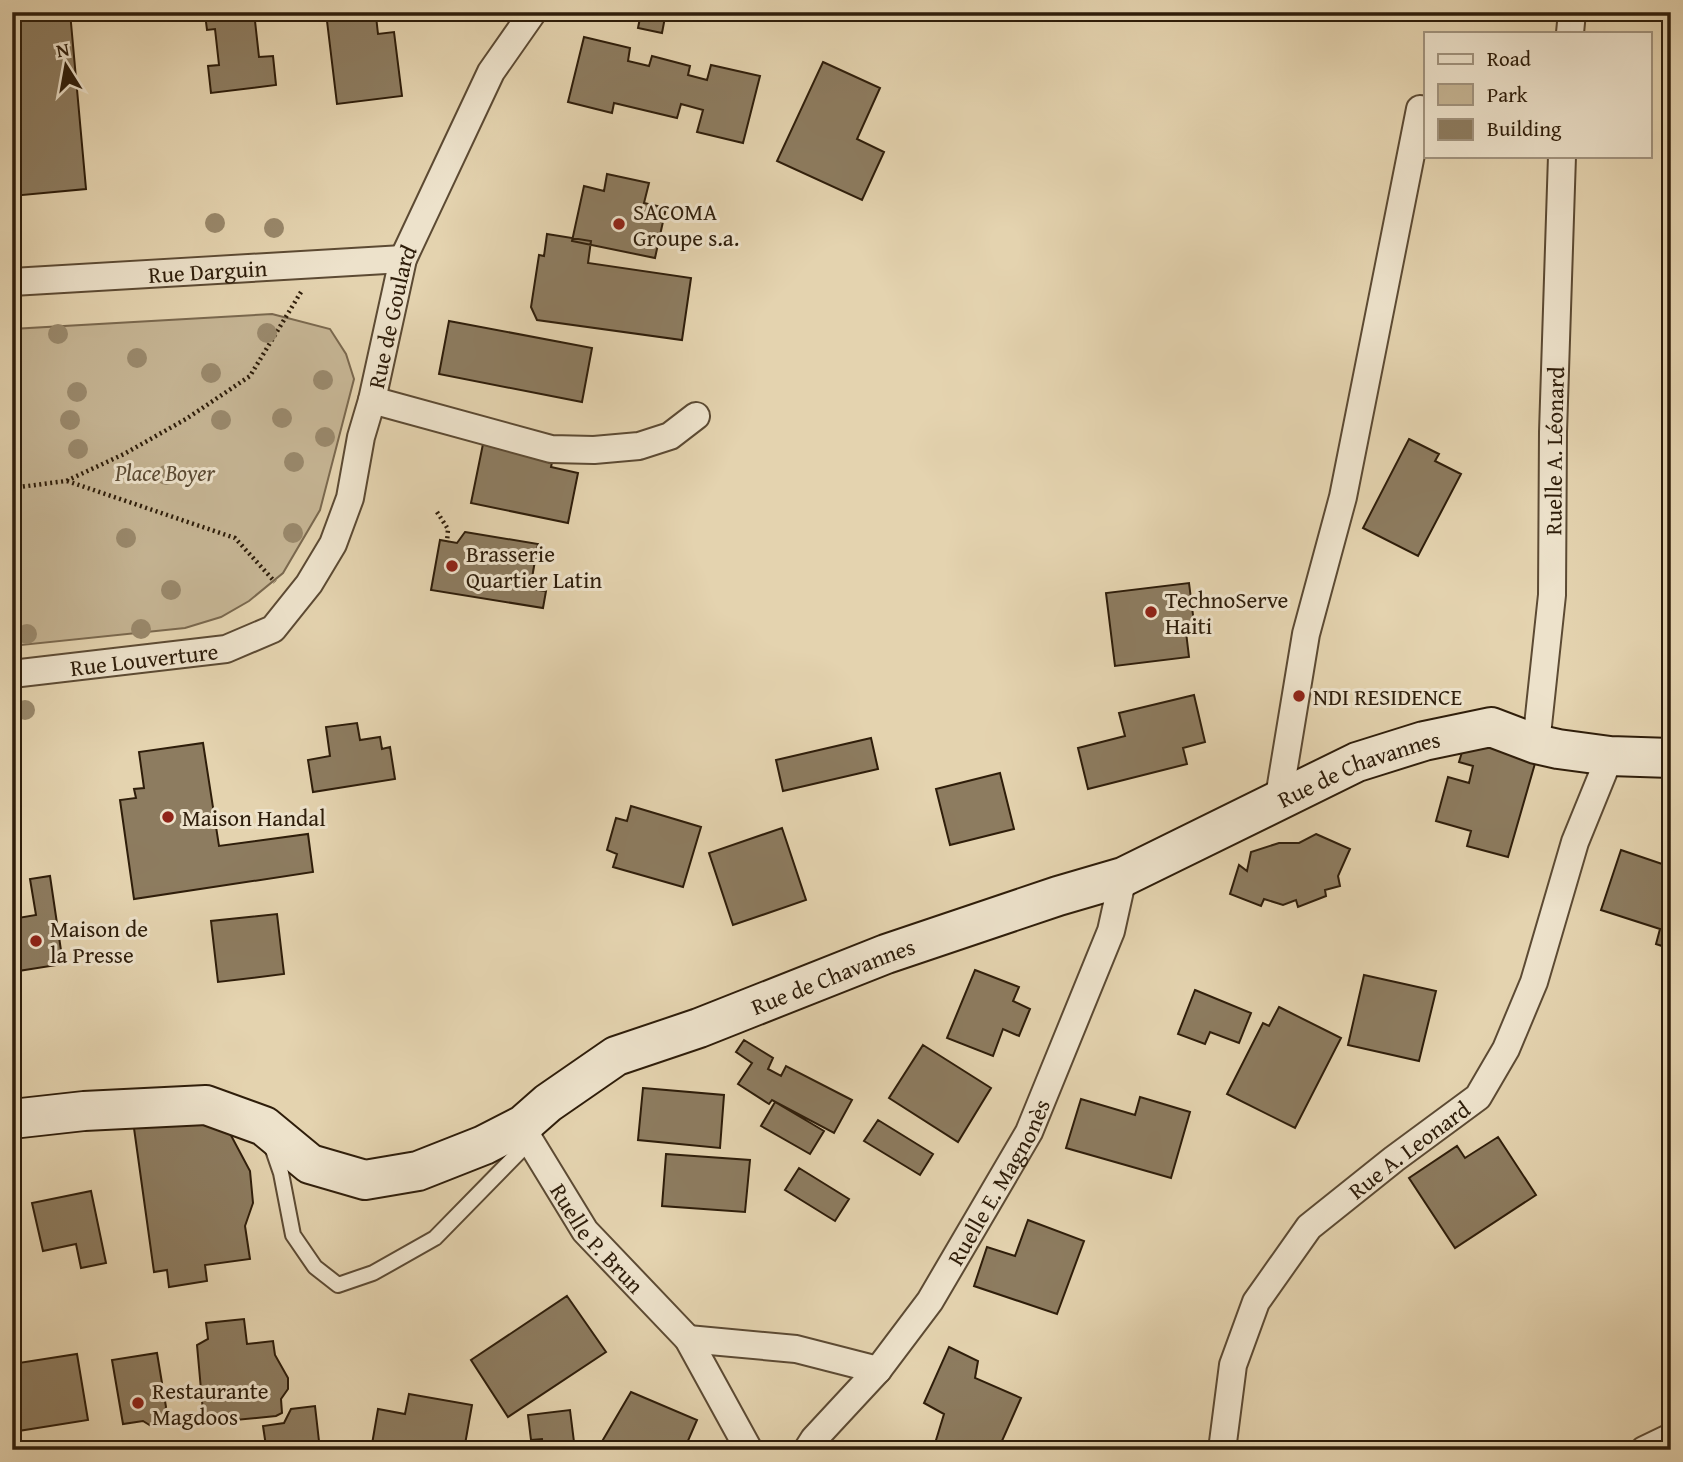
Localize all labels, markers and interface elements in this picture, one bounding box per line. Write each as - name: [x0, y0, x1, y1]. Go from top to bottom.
- north arrow: [32, 32, 102, 102]
- legend: [1424, 32, 1652, 158]
- text: N: [54, 34, 72, 64]
- text: Road: [1487, 43, 1532, 74]
- text: Park: [1487, 79, 1528, 110]
- text: Building: [1487, 113, 1562, 144]
- place label: SACOMA Groupe s.a.: [633, 195, 739, 254]
- marker: SACOMA Groupe s.a.: [611, 216, 627, 232]
- street label: Rue de Goulard: [359, 238, 424, 391]
- street label: Rue Darguin: [147, 251, 268, 290]
- street label: Ruelle A. Léonard: [1536, 365, 1572, 535]
- park label: Place Boyer: [114, 456, 217, 489]
- place label: Brasserie Quartier Latin: [466, 537, 602, 596]
- marker: Brasserie Quartier Latin: [444, 558, 460, 574]
- place label: TechnoServe Haiti: [1165, 583, 1288, 642]
- marker: TechnoServe Haiti: [1143, 604, 1159, 620]
- street label: Rue Louverture: [68, 634, 220, 684]
- place label: NDI RESIDENCE: [1313, 680, 1462, 713]
- marker: NDI RESIDENCE: [1291, 688, 1307, 704]
- street label: Rue de Chavannes: [1272, 722, 1443, 815]
- place label: Maison Handal: [182, 801, 326, 834]
- marker: Maison Handal: [160, 809, 176, 825]
- place label: Maison de la Presse: [50, 912, 148, 971]
- street label: Rue de Chavannes: [746, 929, 919, 1022]
- marker: Maison de la Presse: [28, 933, 44, 949]
- street label: Rue A. Leonard: [1341, 1092, 1477, 1206]
- street label: Ruelle E. Magnonès: [938, 1094, 1057, 1271]
- street label: Ruelle P. Brun: [543, 1176, 652, 1300]
- place label: Restaurante Magdoos: [152, 1374, 269, 1433]
- marker: Restaurante Magdoos: [130, 1395, 146, 1411]

